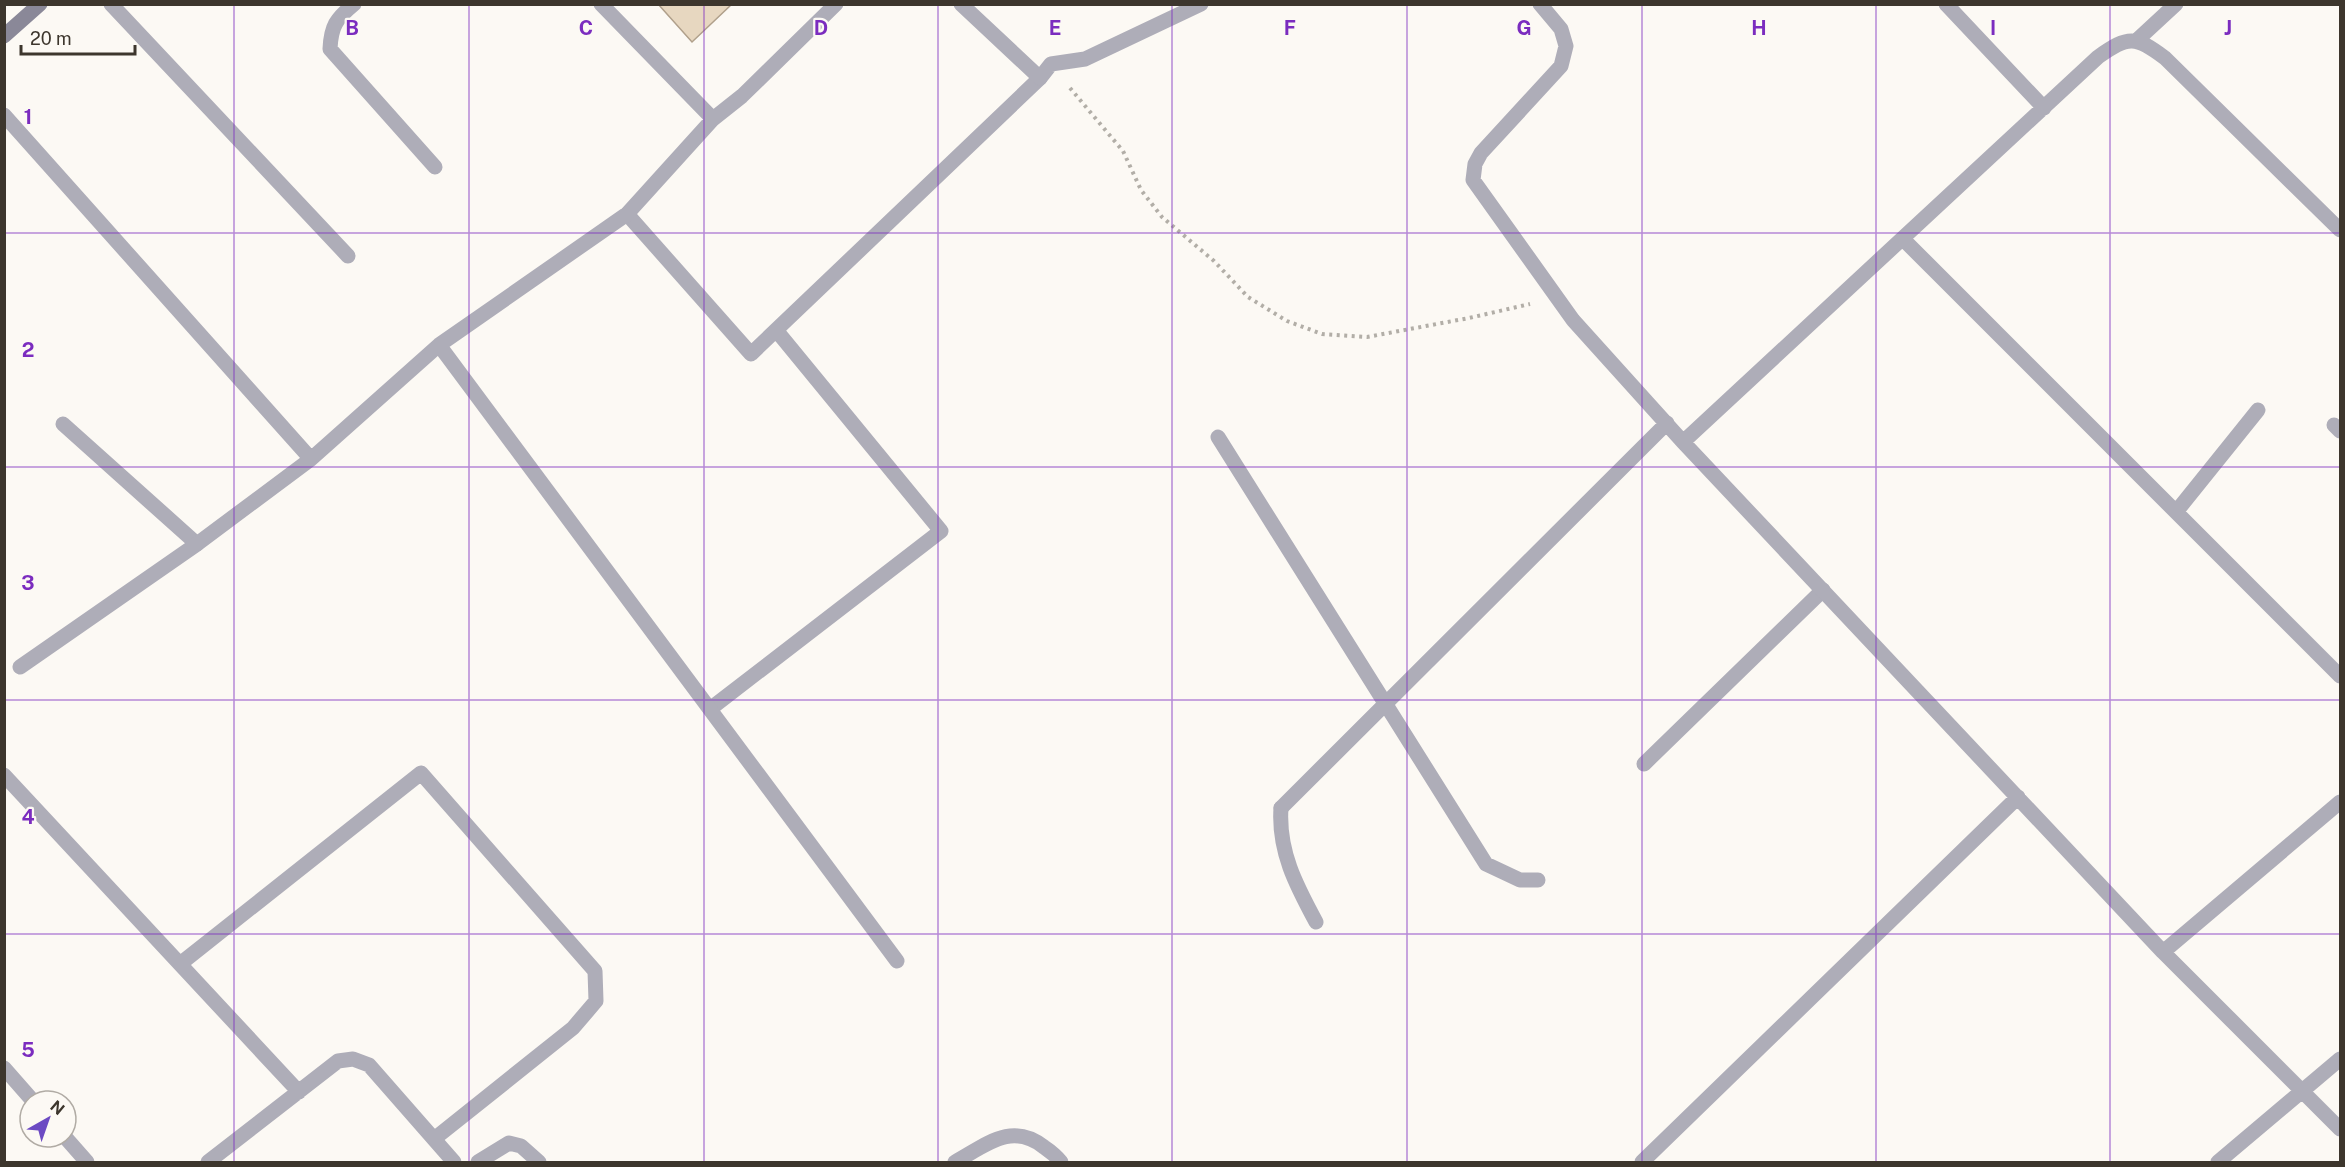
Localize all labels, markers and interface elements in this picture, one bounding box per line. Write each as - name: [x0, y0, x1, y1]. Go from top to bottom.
- text: B: [345, 16, 359, 40]
- text: C: [579, 16, 593, 40]
- text: D: [814, 16, 828, 40]
- text: E: [1049, 16, 1061, 40]
- text: F: [1284, 16, 1296, 40]
- text: G: [1516, 16, 1532, 40]
- text: H: [1751, 16, 1767, 40]
- text: I: [1990, 16, 1996, 40]
- text: J: [2224, 16, 2232, 40]
- scale bar: [21, 18, 135, 56]
- text: 20 m: [30, 28, 72, 49]
- text: 1: [24, 105, 32, 129]
- text: 2: [22, 338, 34, 362]
- text: 3: [21, 571, 35, 595]
- text: 4: [21, 805, 35, 829]
- text: 5: [21, 1038, 35, 1062]
- north arrow: [18, 1089, 78, 1149]
- text: N: [46, 1097, 68, 1119]

